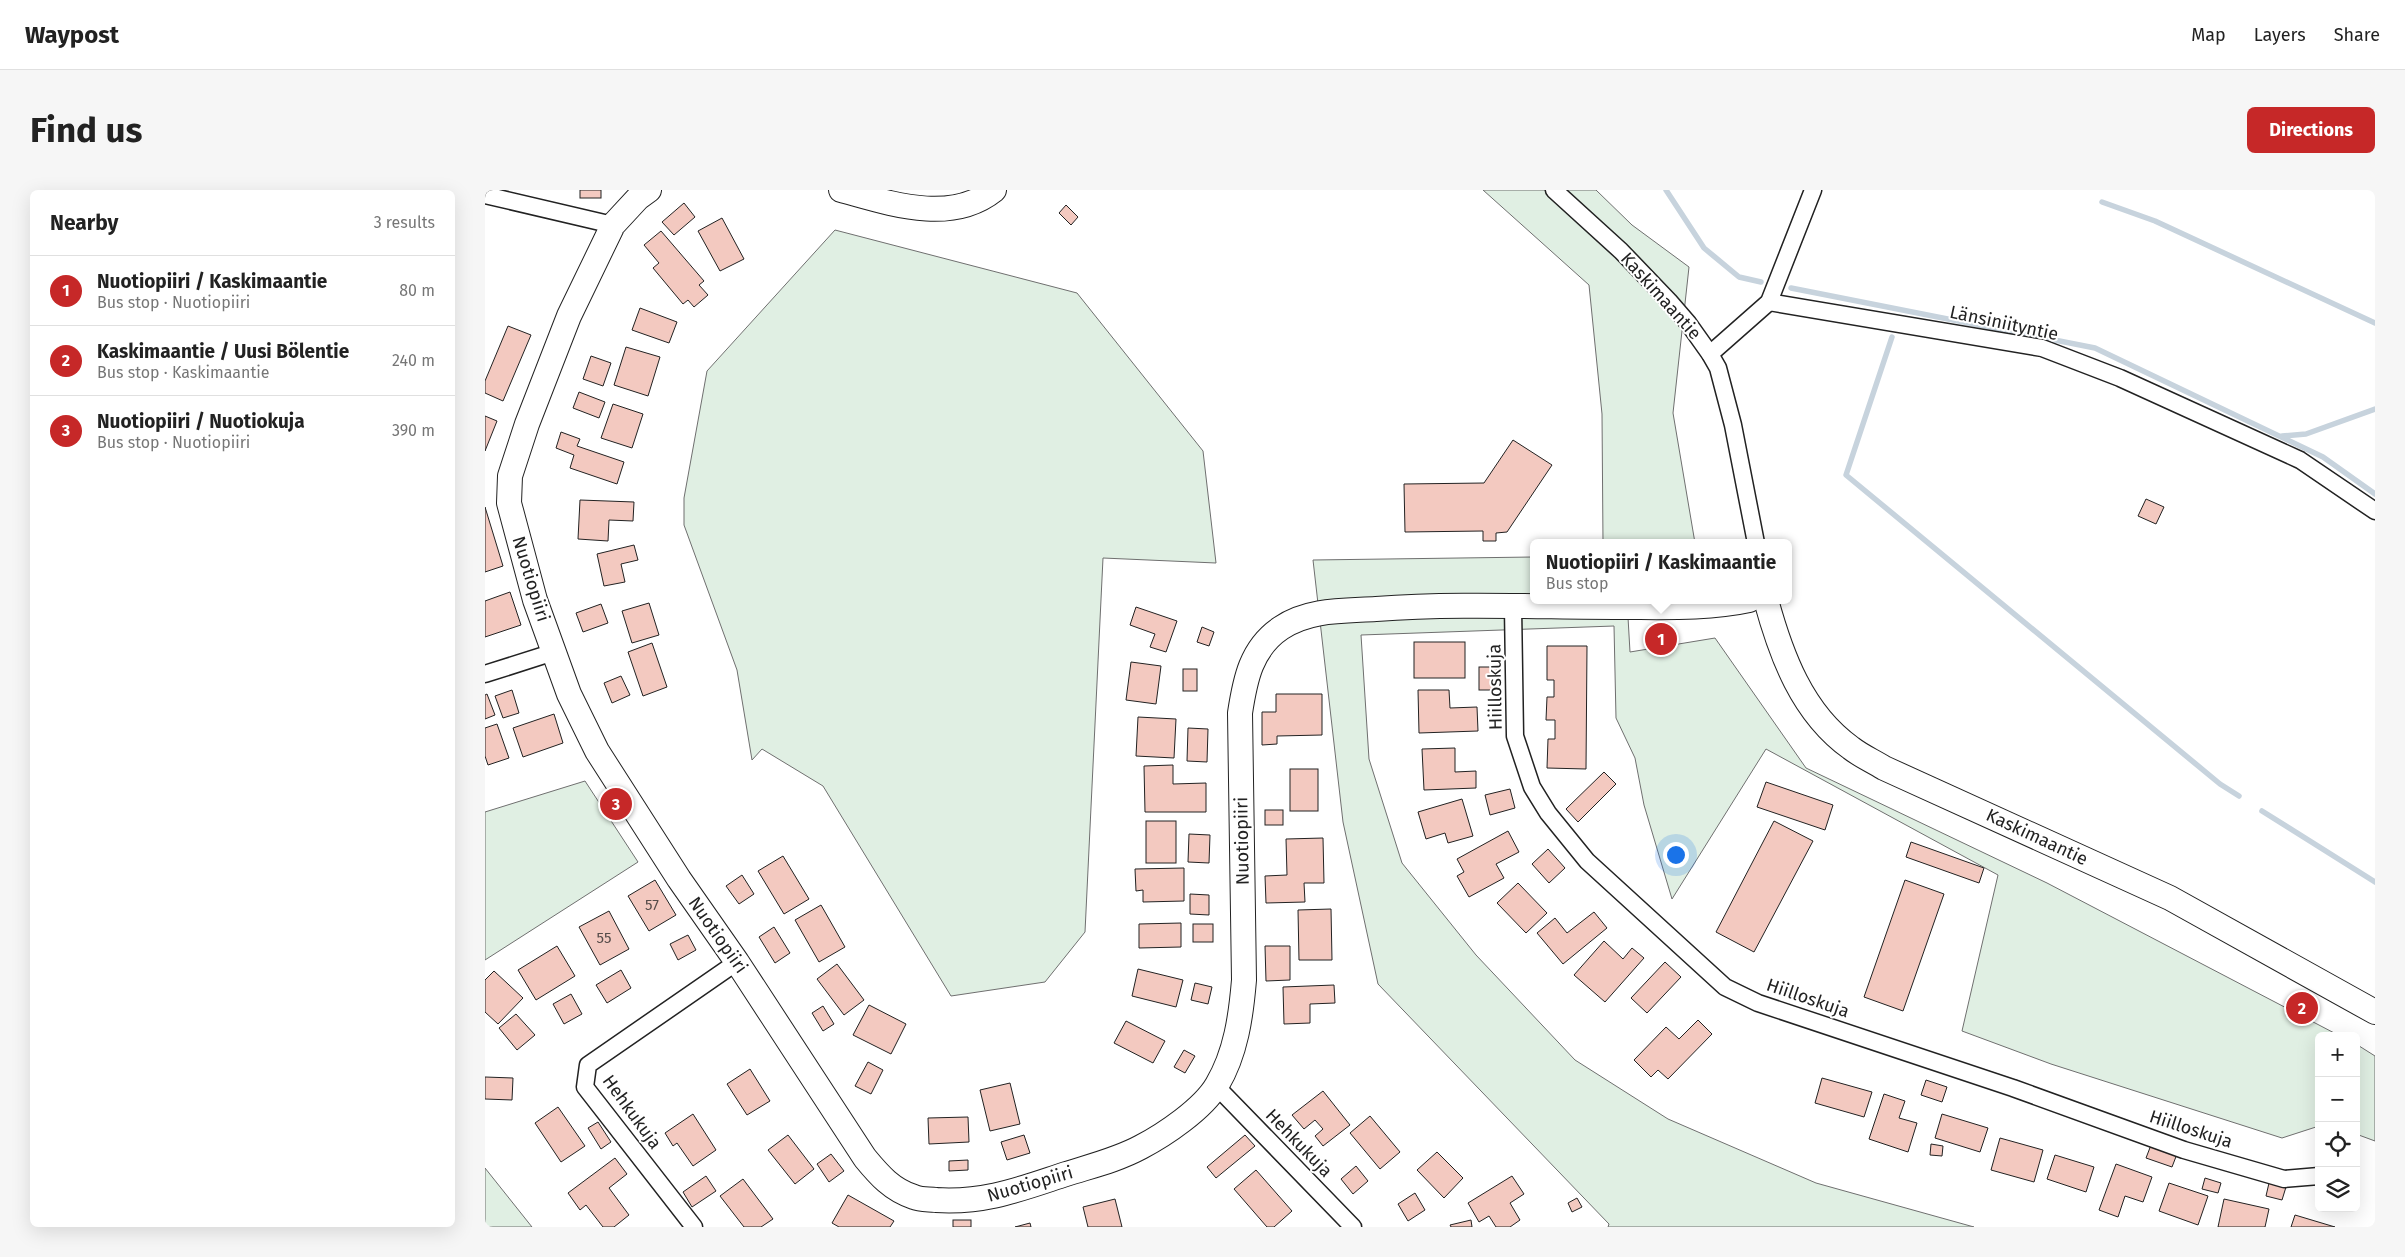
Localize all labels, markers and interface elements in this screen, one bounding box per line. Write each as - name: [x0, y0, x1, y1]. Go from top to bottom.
- text: Waypost: [25, 21, 119, 49]
- text: Map: [2191, 24, 2226, 46]
- text: Layers: [2254, 24, 2306, 46]
- text: Share: [2334, 24, 2380, 46]
- button: Directions: [2247, 107, 2375, 153]
- text: Find us: [30, 109, 142, 151]
- text: Nearby: [50, 210, 118, 236]
- text: 3 results: [374, 213, 435, 232]
- street label: Kaskimaantie: [1616, 248, 1706, 344]
- text: Nuotiopiiri / Kaskimaantie: [97, 270, 327, 293]
- text: 1: [62, 281, 70, 300]
- text: 80 m: [399, 281, 435, 300]
- text: Bus stop · Nuotiopiiri: [97, 293, 250, 312]
- street label: Länsiniityntie: [1948, 301, 2060, 345]
- text: Kaskimaantie / Uusi Bölentie: [97, 340, 349, 363]
- text: 2: [62, 351, 70, 370]
- text: 240 m: [392, 351, 435, 370]
- text: Bus stop · Kaskimaantie: [97, 363, 269, 382]
- text: Nuotiopiiri / Nuotiokuja: [97, 410, 305, 433]
- text: 3: [62, 421, 70, 440]
- text: 390 m: [392, 421, 435, 440]
- text: Bus stop · Nuotiopiiri: [97, 433, 250, 452]
- street label: Nuotiopiiri: [508, 534, 554, 624]
- popup: [1530, 539, 1792, 604]
- text: Nuotiopiiri / Kaskimaantie: [1546, 551, 1776, 574]
- text: Bus stop: [1546, 574, 1608, 593]
- pin: 1: [1645, 620, 1677, 658]
- street label: Hiilloskuja: [1483, 644, 1507, 730]
- pin: 3: [600, 785, 632, 823]
- street label: Nuotiopiiri: [1230, 797, 1254, 885]
- street label: Kaskimaantie: [1983, 804, 2091, 870]
- your location: [1663, 842, 1689, 868]
- street label: Nuotiopiiri: [684, 893, 752, 977]
- house number: 57: [645, 896, 659, 914]
- house number: 55: [597, 929, 611, 947]
- street label: Hiilloskuja: [1764, 974, 1852, 1022]
- pin: 2: [2286, 989, 2318, 1027]
- map controls: [2315, 1032, 2360, 1212]
- button: +: [2315, 1032, 2360, 1077]
- street label: Hehkukuja: [598, 1071, 666, 1153]
- button: −: [2315, 1077, 2360, 1122]
- street label: Hehkukuja: [1261, 1104, 1337, 1182]
- street label: Hiilloskuja: [2147, 1105, 2235, 1153]
- button: locate: [2315, 1122, 2360, 1167]
- street label: Nuotiopiiri: [985, 1161, 1075, 1207]
- button: layers: [2315, 1167, 2360, 1212]

